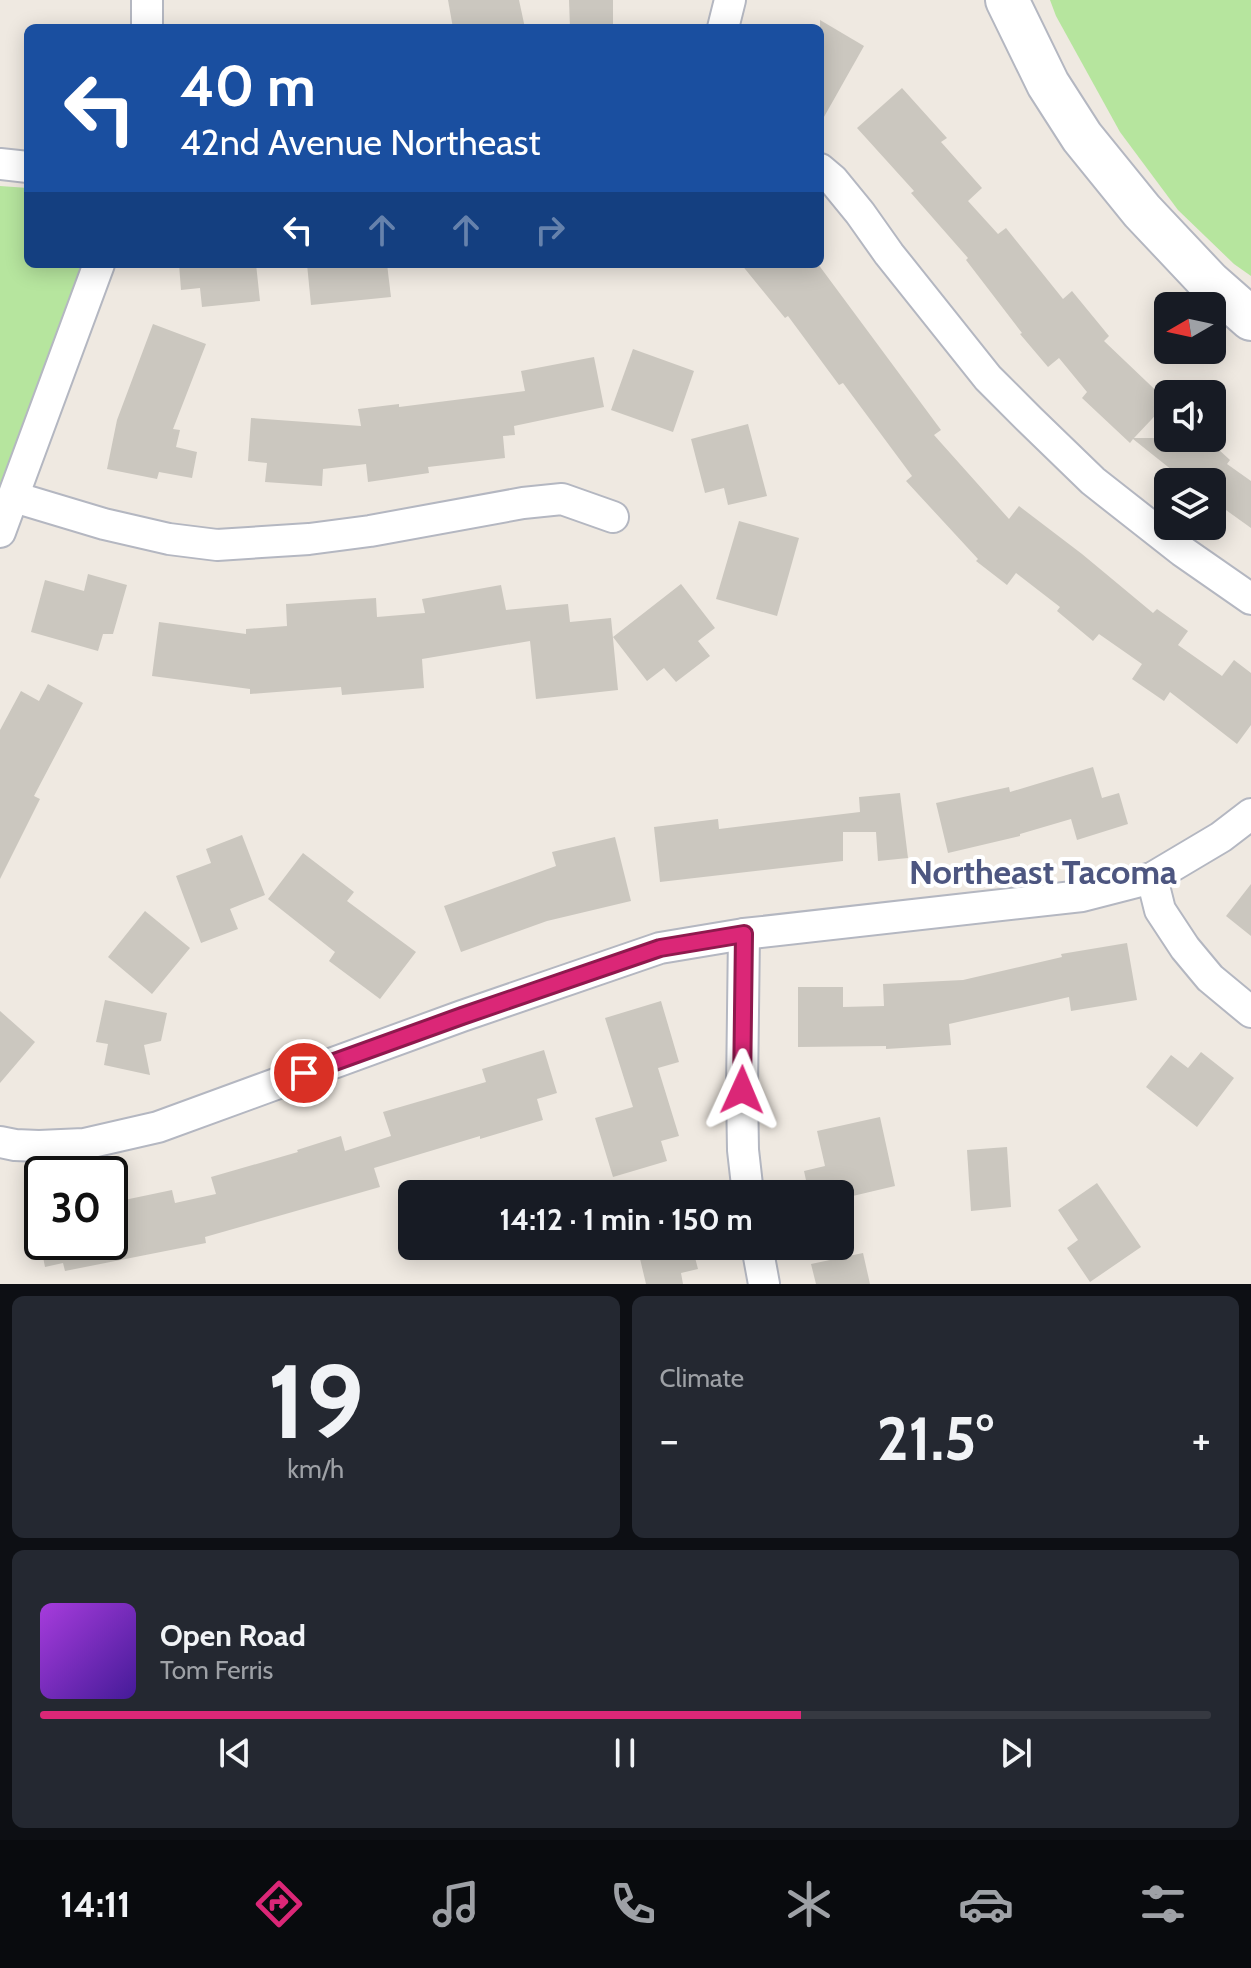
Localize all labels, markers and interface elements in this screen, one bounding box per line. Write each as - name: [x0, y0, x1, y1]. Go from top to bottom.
- text: 40 m: [180, 52, 316, 120]
- icon: left: [48, 56, 152, 160]
- text: 42nd Avenue Northeast: [180, 120, 541, 164]
- icon: left: [276, 208, 320, 252]
- icon: ahead: [360, 208, 404, 252]
- icon: ahead: [444, 208, 488, 252]
- icon: right: [528, 208, 572, 252]
- north arrow: [1154, 292, 1226, 364]
- map controls: [1154, 292, 1226, 540]
- button: sound: [1154, 380, 1226, 452]
- button: layers: [1154, 468, 1226, 540]
- district label: Northeast Tacoma: [909, 851, 1177, 893]
- pin: [270, 1039, 338, 1107]
- position arrow: [700, 1048, 784, 1132]
- icon: arrive: [282, 1051, 326, 1095]
- speed limit sign: 30: [24, 1156, 128, 1260]
- text: 14:12 · 1 min · 150 m: [499, 1201, 753, 1238]
- text: 19: [267, 1338, 364, 1464]
- text: Climate: [660, 1362, 744, 1394]
- text: 21.5°: [877, 1402, 994, 1475]
- text: −: [660, 1413, 679, 1466]
- text: +: [1192, 1413, 1211, 1466]
- text: km/h: [287, 1453, 344, 1485]
- text: Open Road: [160, 1617, 306, 1654]
- text: Tom Ferris: [160, 1654, 273, 1686]
- icon: previous: [213, 1731, 257, 1775]
- icon: pause: [603, 1731, 647, 1775]
- icon: next: [994, 1731, 1038, 1775]
- icon: directions: [251, 1876, 307, 1932]
- icon: music: [428, 1876, 484, 1932]
- icon: phone: [605, 1876, 661, 1932]
- icon: climate: [781, 1876, 837, 1932]
- icon: car: [958, 1876, 1014, 1932]
- icon: filters: [1135, 1876, 1191, 1932]
- text: 14:11: [60, 1882, 131, 1926]

